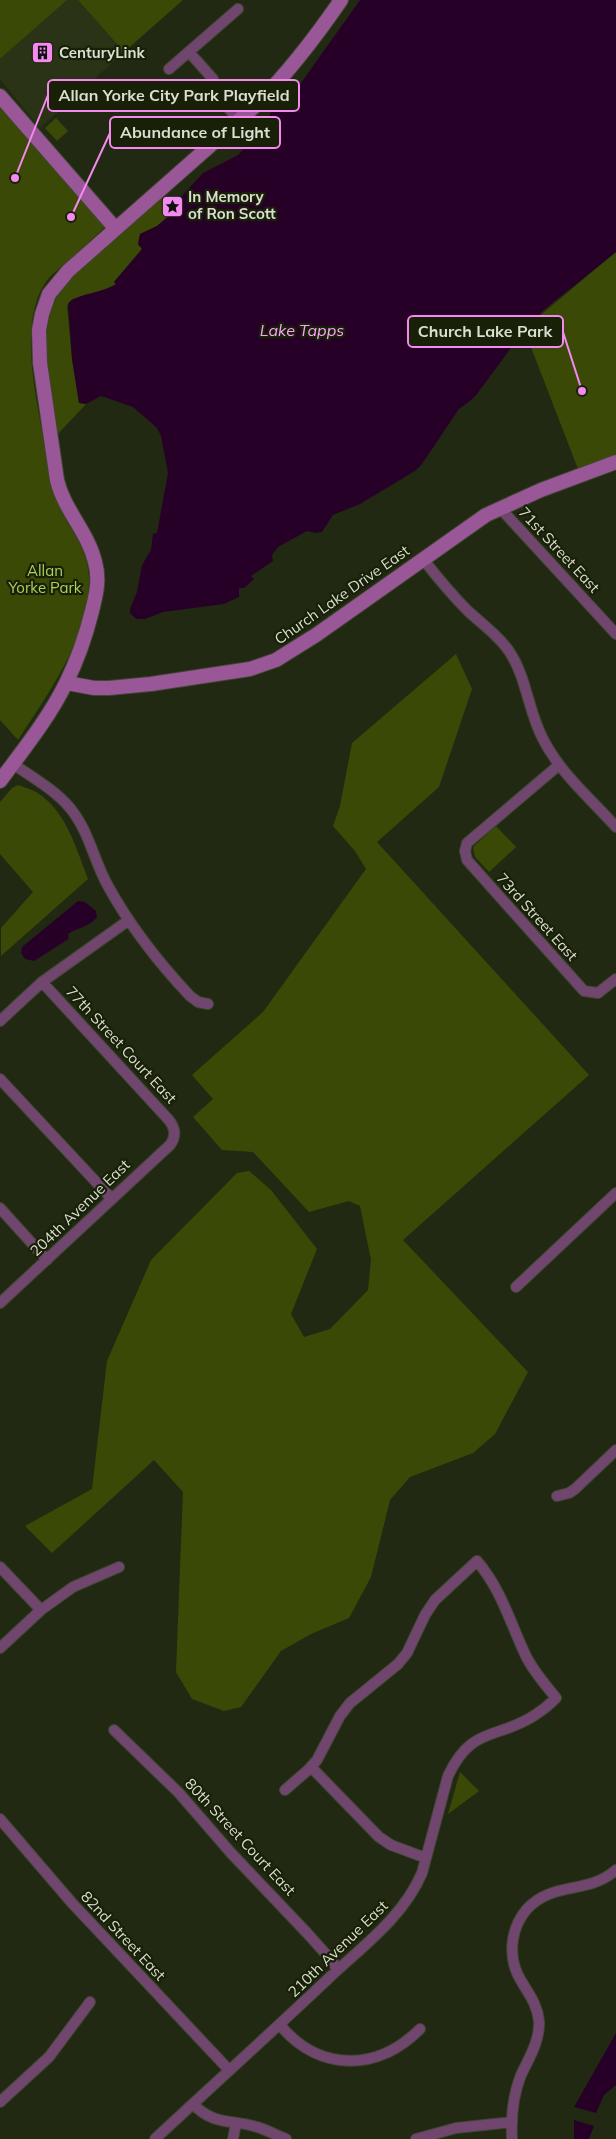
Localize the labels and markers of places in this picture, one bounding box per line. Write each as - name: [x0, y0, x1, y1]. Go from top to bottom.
- building icon: CenturyLink: [31, 41, 55, 65]
- place label: CenturyLink: [59, 43, 145, 62]
- callout: Allan Yorke City Park Playfield: [48, 80, 299, 111]
- callout: Abundance of Light: [110, 117, 280, 148]
- place label: In Memory of Ron Scott: [188, 187, 276, 223]
- place icon: In Memory of Ron Scott: [160, 194, 184, 218]
- callout: Church Lake Park: [408, 316, 563, 347]

